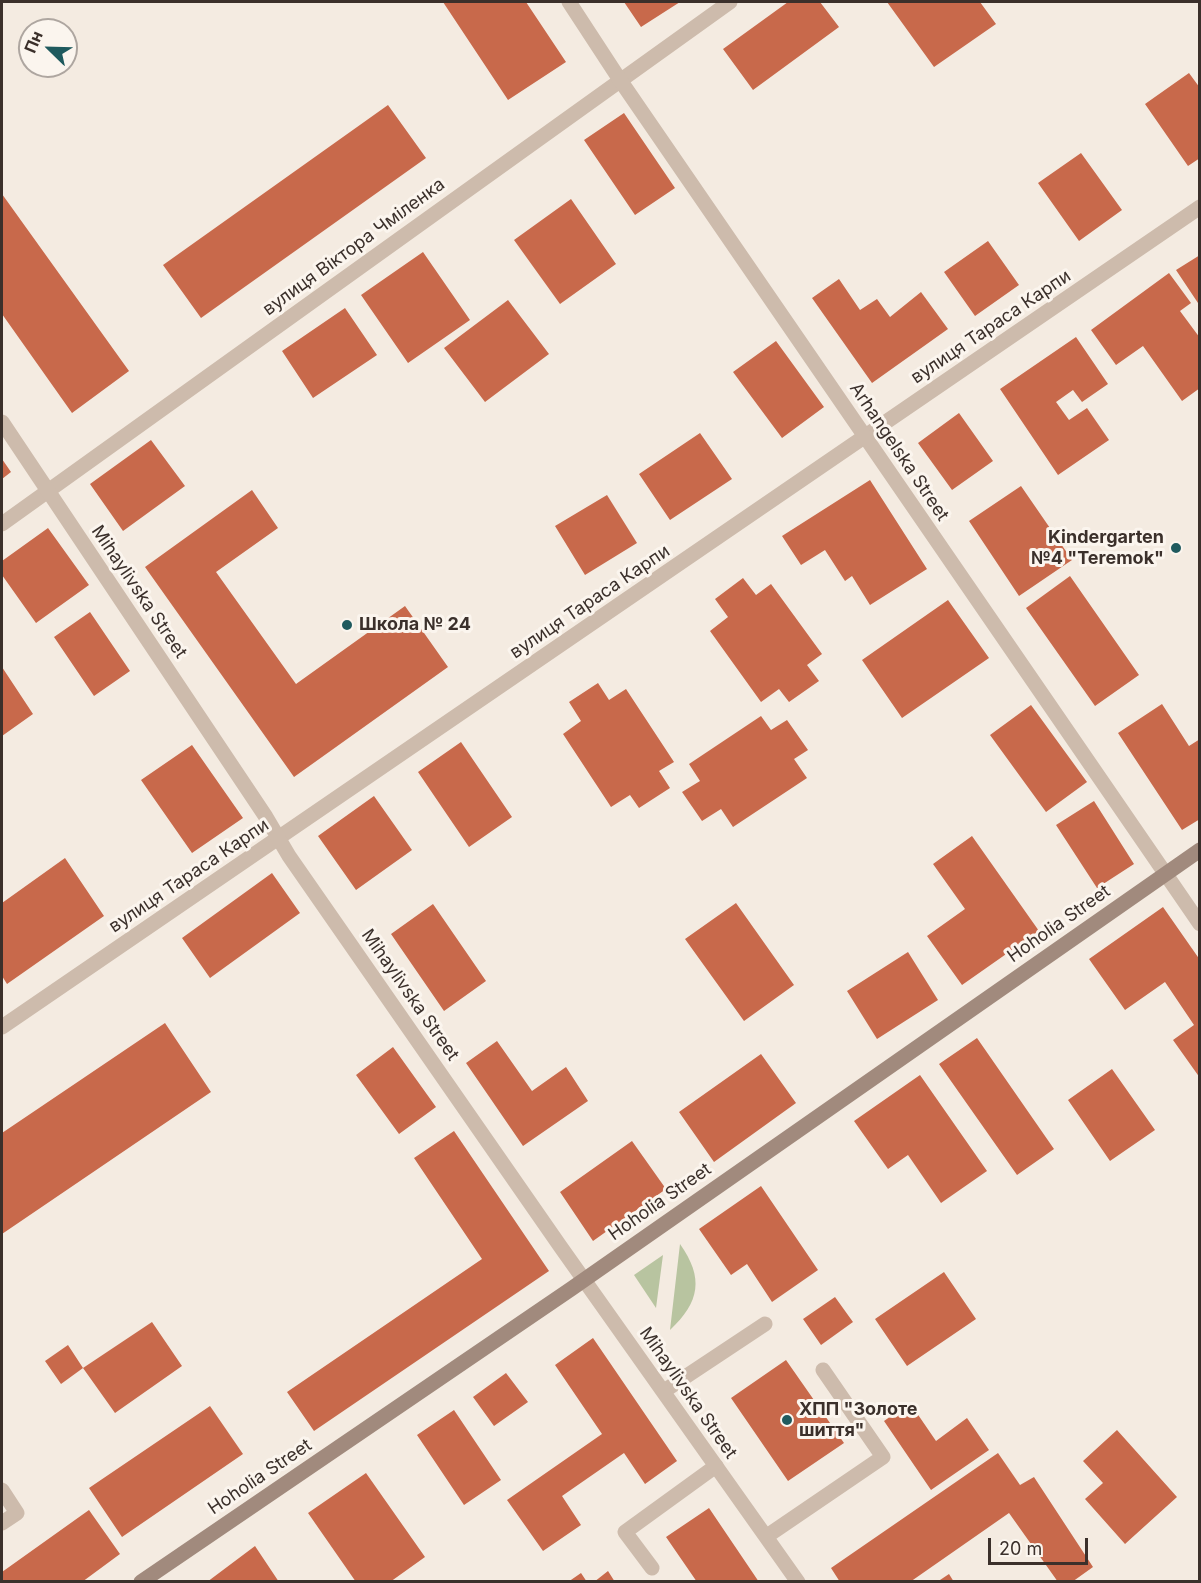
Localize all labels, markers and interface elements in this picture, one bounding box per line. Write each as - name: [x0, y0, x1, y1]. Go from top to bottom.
- north arrow: [18, 18, 78, 78]
- text: Пн: [20, 28, 47, 56]
- street label: вулиця Віктора Чміленка: [259, 174, 449, 320]
- street label: вулиця Тараса Карпи: [907, 265, 1075, 389]
- street label: Arhangelska Street: [845, 379, 953, 525]
- street label: Mihaylivska Street: [87, 522, 191, 662]
- place label: Kindergarten №4 "Teremok": [1031, 527, 1164, 570]
- street label: вулиця Тараса Карпи: [506, 540, 674, 664]
- marker: Kindergarten №4 "Teremok": [1169, 541, 1183, 555]
- place label: Школа № 24: [359, 614, 471, 636]
- marker: Школа № 24: [340, 618, 354, 632]
- street label: вулиця Тараса Карпи: [105, 814, 273, 938]
- street label: Hoholia Street: [1004, 881, 1114, 967]
- street label: Mihaylivska Street: [357, 925, 463, 1065]
- street label: Hoholia Street: [605, 1159, 715, 1245]
- street label: Mihaylivska Street: [635, 1323, 741, 1463]
- place label: ХПП "Золоте шиття": [799, 1399, 917, 1442]
- marker: ХПП "Золоте шиття": [780, 1413, 794, 1427]
- street label: Hoholia Street: [204, 1434, 316, 1520]
- scale bar: [991, 1526, 1092, 1564]
- text: 20 m: [999, 1538, 1042, 1559]

